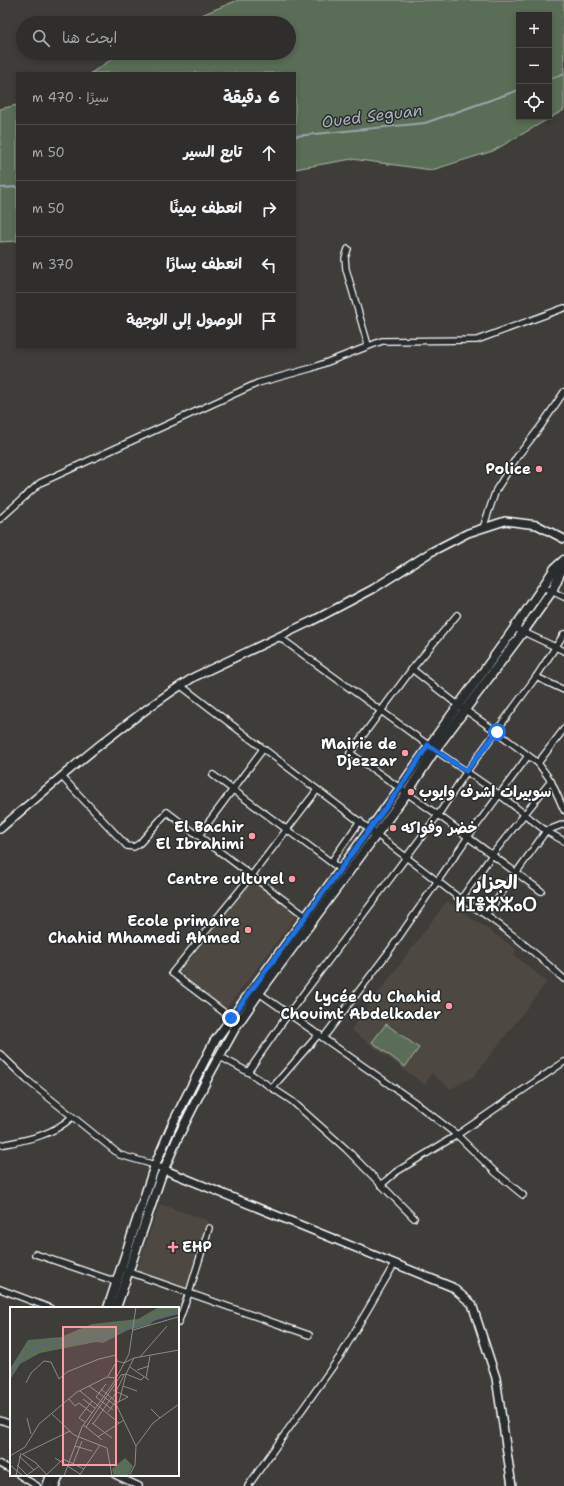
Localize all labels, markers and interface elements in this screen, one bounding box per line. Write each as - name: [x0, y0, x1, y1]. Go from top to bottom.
- map controls: [516, 12, 552, 120]
- button: +: [516, 12, 552, 48]
- search box: [16, 16, 296, 60]
- icon: search: [30, 27, 52, 49]
- text: ابحث هنا: [62, 28, 117, 48]
- button: −: [516, 48, 552, 84]
- button: locate: [516, 84, 552, 120]
- text: 6 دقيقة: [223, 86, 280, 108]
- text: سيرًا · 470 m: [32, 89, 109, 106]
- water label: Oued Seguan: [320, 99, 424, 133]
- text: تابع السير: [183, 142, 242, 162]
- icon: ahead: [258, 142, 280, 164]
- text: 50 m: [32, 144, 65, 161]
- text: انعطف يمينًا: [170, 198, 242, 218]
- icon: right: [258, 198, 280, 220]
- text: 50 m: [32, 200, 65, 217]
- text: انعطف يسارًا: [166, 254, 242, 274]
- icon: left: [258, 254, 280, 276]
- text: 370 m: [32, 256, 74, 273]
- text: الوصول إلى الوجهة: [126, 310, 242, 330]
- icon: arrive: [258, 310, 280, 332]
- place label: Police: [486, 459, 531, 479]
- marker: Police: [534, 464, 544, 474]
- route start: [488, 723, 506, 741]
- place label: Mairie de Djezzar: [321, 734, 397, 771]
- marker: Mairie de Djezzar: [400, 748, 410, 758]
- place label: سوبيرات اشرف وايوب: [419, 782, 551, 802]
- marker: سوبيرات اشرف وايوب: [406, 787, 416, 797]
- place label: El Bachir El Ibrahimi: [156, 817, 244, 854]
- place label: خضر وفواكه: [401, 818, 478, 838]
- marker: خضر وفواكه: [388, 823, 398, 833]
- marker: El Bachir El Ibrahimi: [247, 831, 257, 841]
- place label: Centre culturel: [167, 869, 284, 889]
- district label: الجزار ⵍⵊⴻⵣⵣⴰⵔ: [455, 870, 537, 917]
- marker: Centre culturel: [287, 874, 297, 884]
- place label: Ecole primaire Chahid Mhamedi Ahmed: [48, 911, 240, 948]
- marker: Ecole primaire Chahid Mhamedi Ahmed: [243, 925, 253, 935]
- place label: Lycée du Chahid Chouimt Abdelkader: [280, 987, 441, 1024]
- marker: Lycée du Chahid Chouimt Abdelkader: [444, 1001, 454, 1011]
- route end: [222, 1009, 240, 1027]
- place label: EHP: [182, 1237, 212, 1257]
- marker: EHP: [167, 1241, 179, 1253]
- inset map: [10, 1307, 179, 1476]

